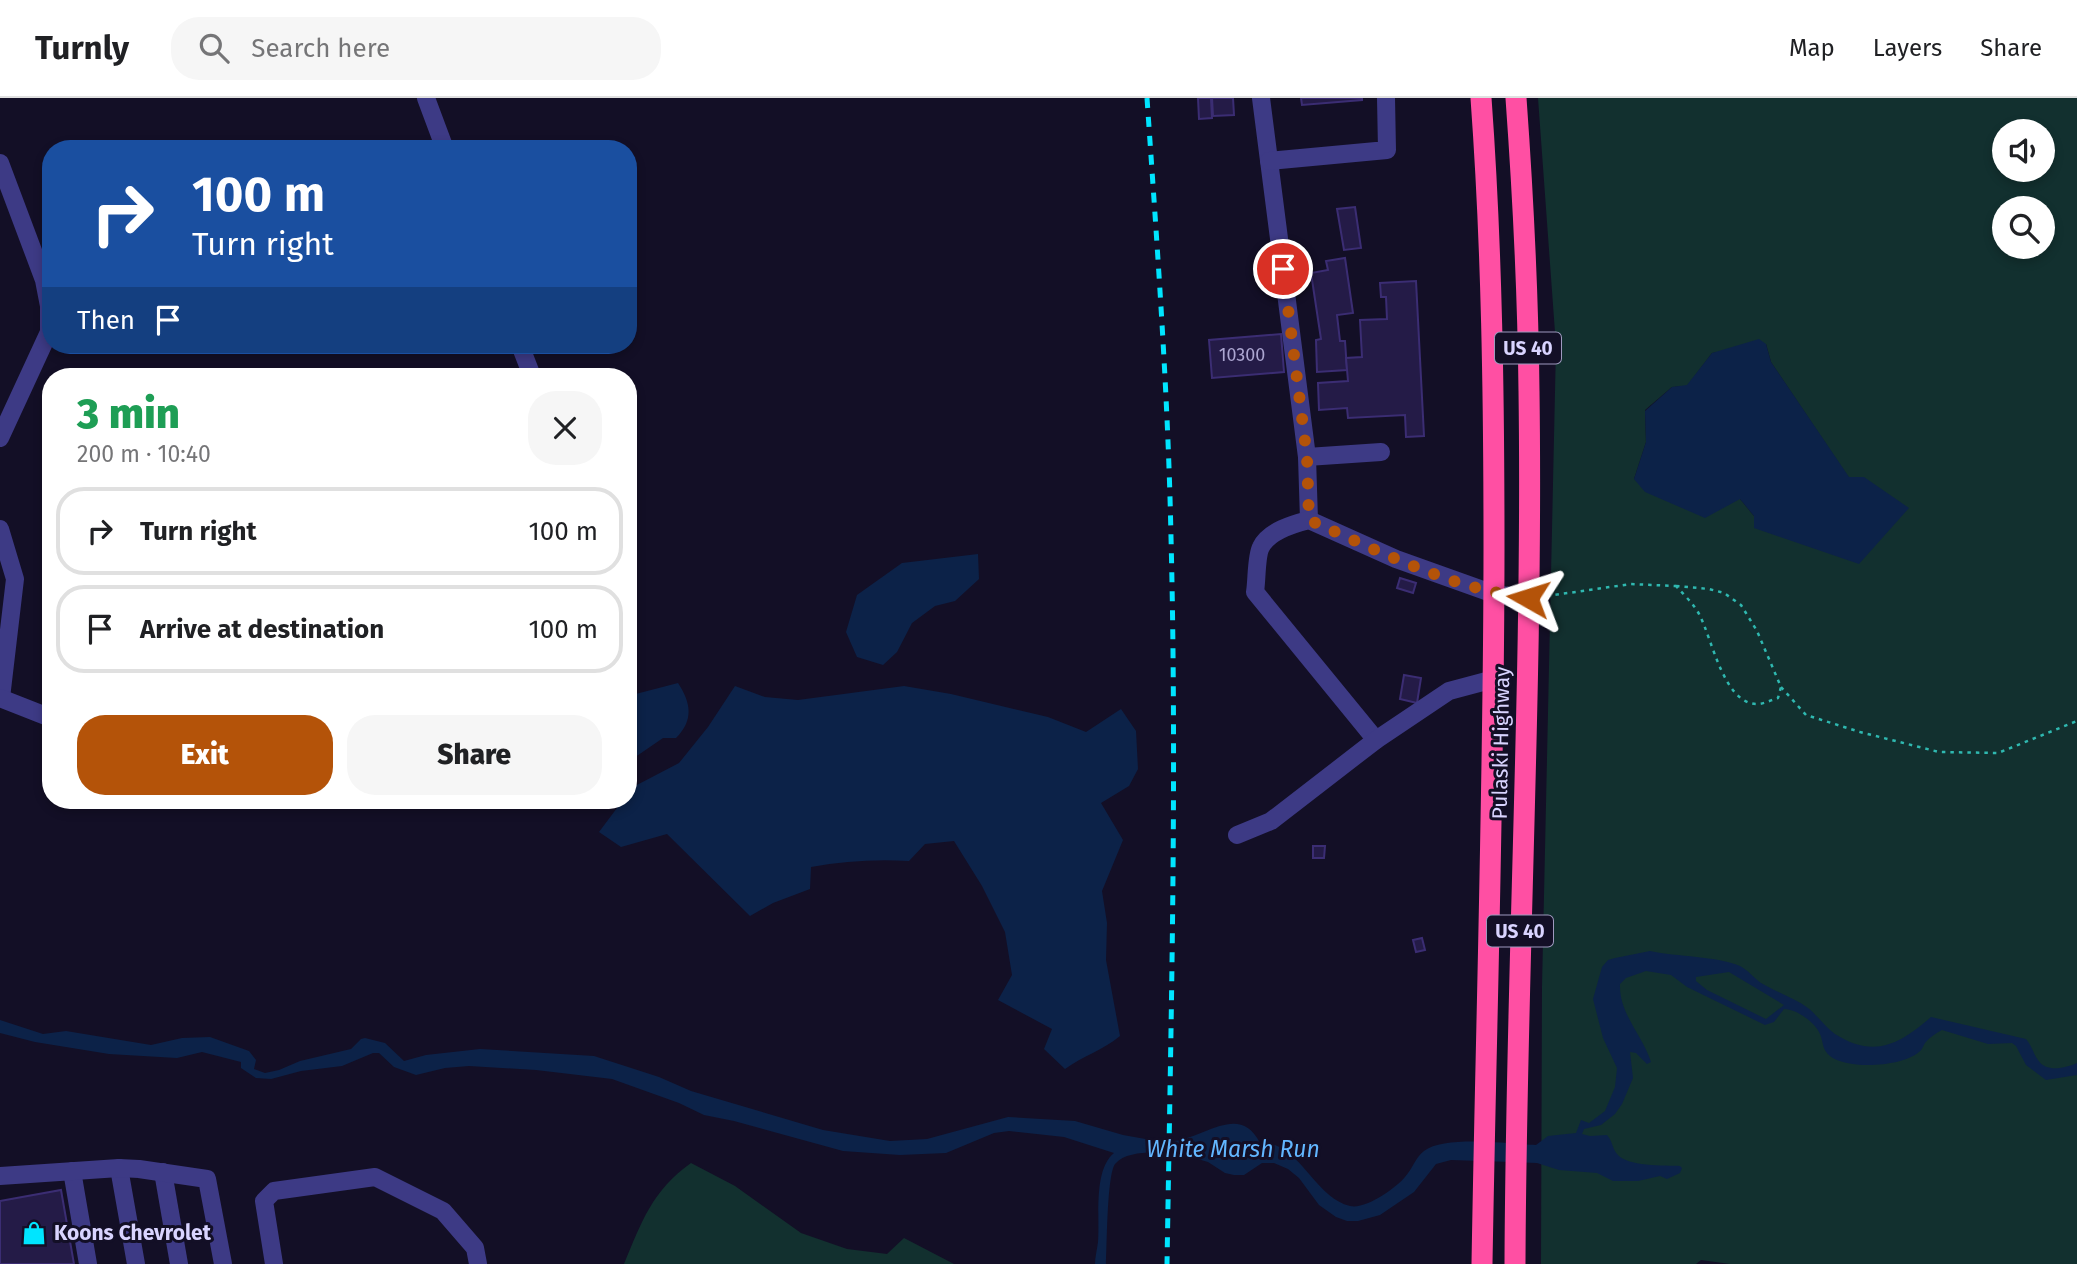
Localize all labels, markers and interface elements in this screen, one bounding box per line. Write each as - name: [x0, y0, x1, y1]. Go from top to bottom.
- search box: [171, 17, 661, 80]
- text: Turnly: [35, 28, 129, 68]
- icon: search: [195, 29, 233, 67]
- text: Search here: [251, 33, 390, 64]
- text: Map: [1789, 34, 1835, 62]
- text: Layers: [1873, 34, 1942, 62]
- text: Share: [1980, 34, 2042, 62]
- map controls: [1992, 119, 2055, 259]
- button: sound: [1992, 119, 2055, 182]
- text: 100 m: [192, 165, 325, 224]
- icon: right: [77, 168, 168, 259]
- button: search: [1992, 196, 2055, 259]
- text: Turn right: [192, 225, 334, 263]
- pin: [1253, 239, 1313, 299]
- icon: arrive: [1264, 250, 1302, 288]
- icon: arrive: [149, 301, 187, 339]
- text: Then: [77, 305, 135, 336]
- road number: US 40: [1495, 332, 1561, 364]
- house number: 10300: [1219, 344, 1265, 366]
- text: 3 min: [77, 389, 180, 439]
- button: close: [528, 391, 602, 465]
- text: 200 m · 10:40: [77, 440, 211, 468]
- icon: right: [81, 512, 119, 550]
- text: Turn right: [140, 516, 257, 547]
- text: 100 m: [529, 516, 598, 547]
- position arrow: [1491, 561, 1565, 635]
- icon: arrive: [81, 610, 119, 648]
- text: Arrive at destination: [140, 614, 384, 645]
- text: 100 m: [529, 614, 598, 645]
- street label: Pulaski Highway: [1487, 666, 1515, 820]
- button: Exit: [77, 715, 333, 795]
- button: Share: [347, 715, 602, 795]
- road number: US 40: [1487, 916, 1553, 946]
- water label: White Marsh Run: [1146, 1135, 1320, 1163]
- shop icon: Koons Chevrolet: [20, 1219, 48, 1247]
- place label: Koons Chevrolet: [54, 1220, 212, 1246]

